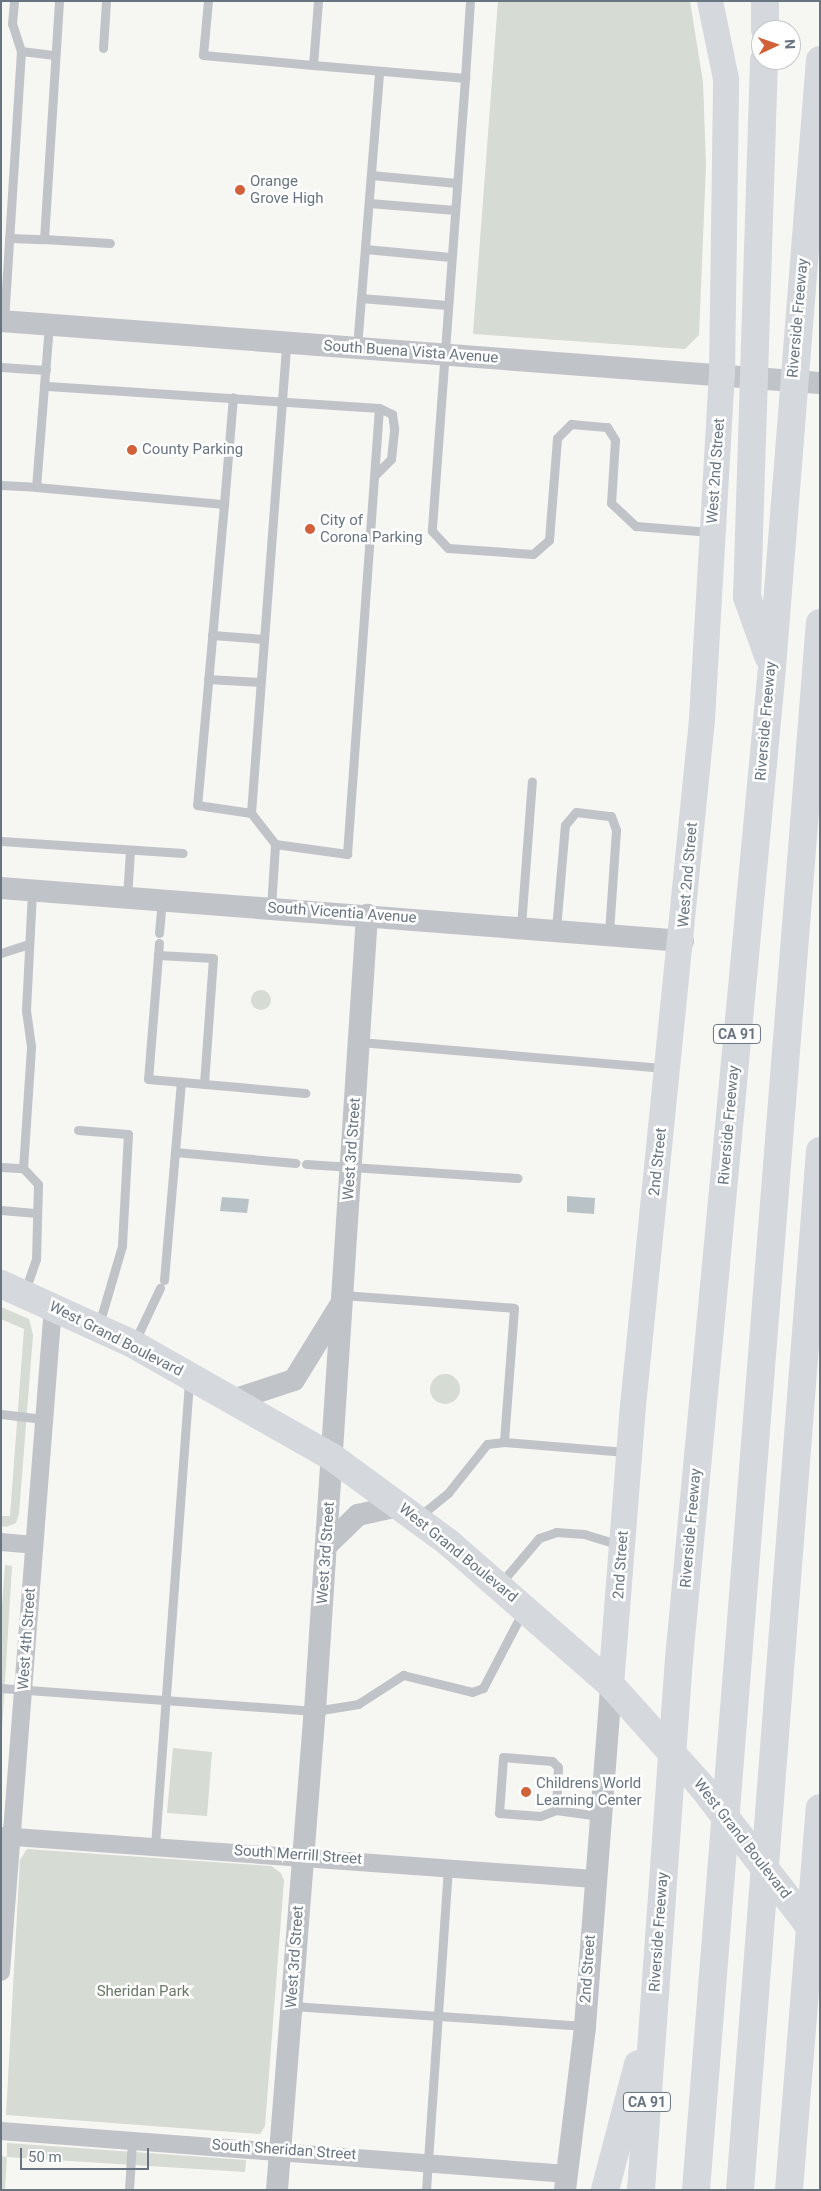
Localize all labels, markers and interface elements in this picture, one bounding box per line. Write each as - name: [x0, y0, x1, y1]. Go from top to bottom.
- north arrow: [751, 20, 801, 70]
- text: N: [782, 39, 798, 50]
- place label: Orange Grove High: [250, 172, 323, 207]
- marker: Orange Grove High: [234, 184, 246, 196]
- street label: Riverside Freeway: [784, 257, 812, 379]
- street label: South Buena Vista Avenue: [323, 337, 499, 367]
- street label: West 2nd Street: [703, 418, 729, 524]
- place label: County Parking: [142, 441, 243, 459]
- marker: County Parking: [126, 444, 138, 456]
- place label: City of Corona Parking: [320, 511, 423, 546]
- marker: City of Corona Parking: [304, 523, 316, 535]
- street label: Riverside Freeway: [752, 660, 780, 782]
- street label: West 2nd Street: [674, 821, 702, 929]
- street label: South Vicentia Avenue: [267, 899, 417, 927]
- road number: CA 91: [712, 1022, 762, 1046]
- street label: Riverside Freeway: [715, 1064, 743, 1186]
- street label: West 3rd Street: [339, 1097, 365, 1201]
- street label: 2nd Street: [645, 1127, 671, 1197]
- street label: West Grand Boulevard: [46, 1298, 186, 1380]
- street label: Riverside Freeway: [677, 1467, 705, 1589]
- street label: West Grand Boulevard: [395, 1500, 521, 1606]
- street label: West 3rd Street: [313, 1501, 339, 1605]
- street label: 2nd Street: [610, 1530, 632, 1600]
- street label: West 4th Street: [14, 1587, 40, 1691]
- place label: Childrens World Learning Center: [536, 1774, 642, 1809]
- street label: West Grand Boulevard: [690, 1775, 794, 1903]
- marker: Childrens World Learning Center: [520, 1786, 532, 1798]
- street label: South Merrill Street: [233, 1842, 363, 1868]
- street label: Riverside Freeway: [646, 1872, 672, 1992]
- street label: West 3rd Street: [282, 1905, 308, 2009]
- street label: 2nd Street: [577, 1934, 599, 2004]
- park label: Sheridan Park: [97, 1983, 189, 2001]
- road number: CA 91: [622, 2090, 672, 2114]
- street label: South Sheridan Street: [211, 2136, 357, 2164]
- scale bar: [22, 2138, 151, 2170]
- text: 50 m: [28, 2148, 62, 2166]

